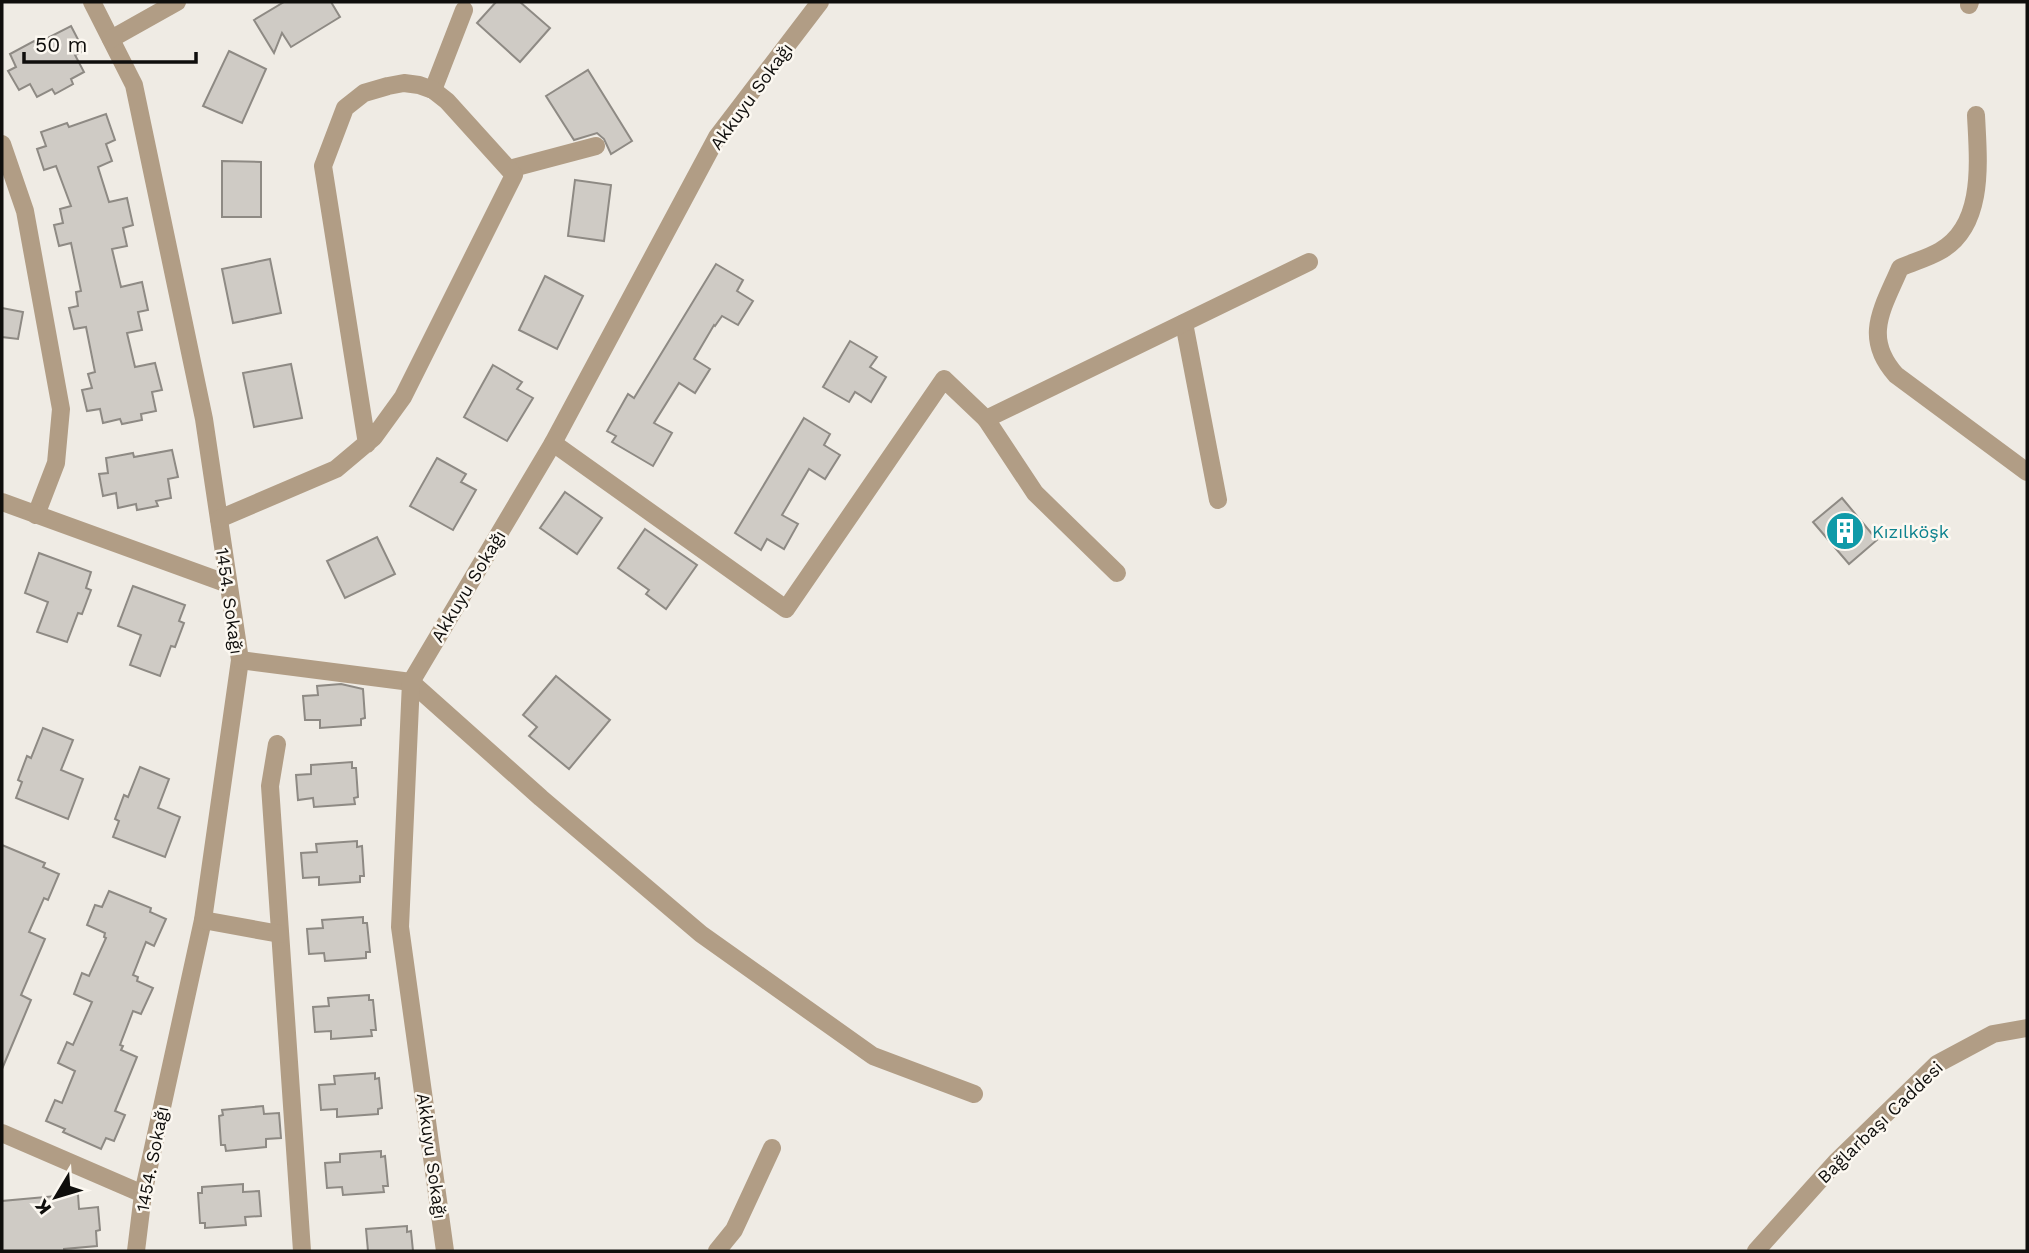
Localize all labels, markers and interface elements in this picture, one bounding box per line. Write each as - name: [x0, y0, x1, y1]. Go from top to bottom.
- scale bar: [24, 21, 196, 65]
- text: 50 m: [35, 32, 87, 57]
- street label: Akkuyu Sokağı: [705, 39, 797, 153]
- building icon: Kızılköşk: [1824, 510, 1866, 552]
- place label: Kızılköşk: [1872, 521, 1949, 542]
- street label: Akkuyu Sokağı: [426, 526, 510, 646]
- street label: 1454. Sokağı: [212, 546, 248, 656]
- street label: Bağlarbaşı Caddesi: [1813, 1057, 1947, 1187]
- street label: Akkuyu Sokağı: [413, 1092, 451, 1220]
- street label: 1454. Sokağı: [131, 1104, 173, 1214]
- north arrow: [21, 1162, 91, 1232]
- text: K: [30, 1195, 56, 1219]

